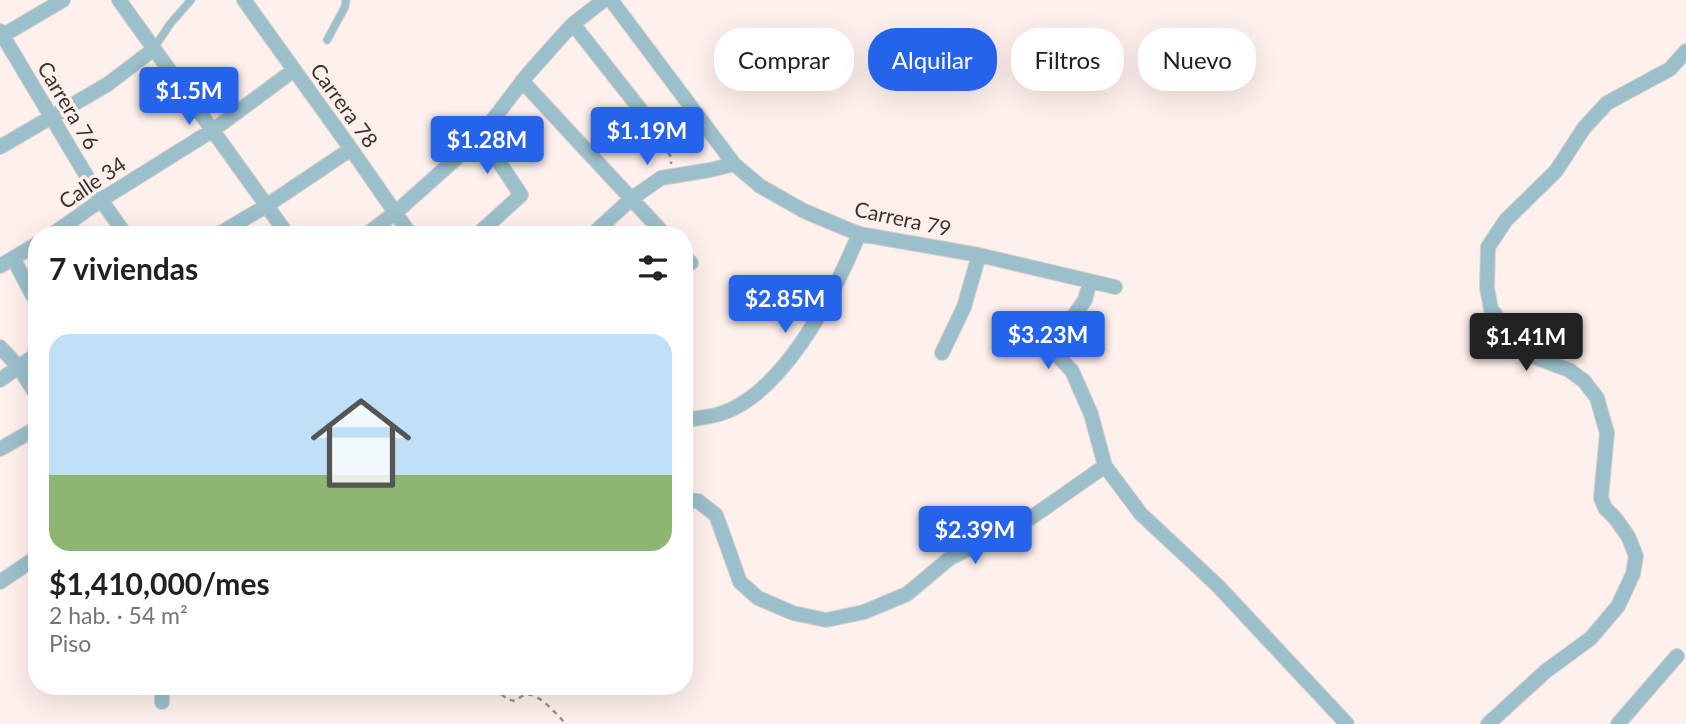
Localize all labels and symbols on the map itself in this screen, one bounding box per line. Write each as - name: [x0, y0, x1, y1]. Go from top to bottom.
- street label: Carrera 76: [33, 57, 105, 153]
- street label: Carrera 78: [306, 58, 384, 152]
- pin: $1.5M: [140, 68, 238, 127]
- pin: $1.19M: [590, 108, 704, 167]
- pin: $1.28M: [430, 116, 544, 176]
- street label: Calle 34: [54, 151, 130, 213]
- street label: Carrera 79: [852, 196, 954, 240]
- pin: $2.85M: [728, 276, 842, 335]
- pin: $3.23M: [991, 312, 1105, 371]
- pin: $1.41M: [1469, 314, 1583, 373]
- pin: $2.39M: [918, 506, 1032, 566]

